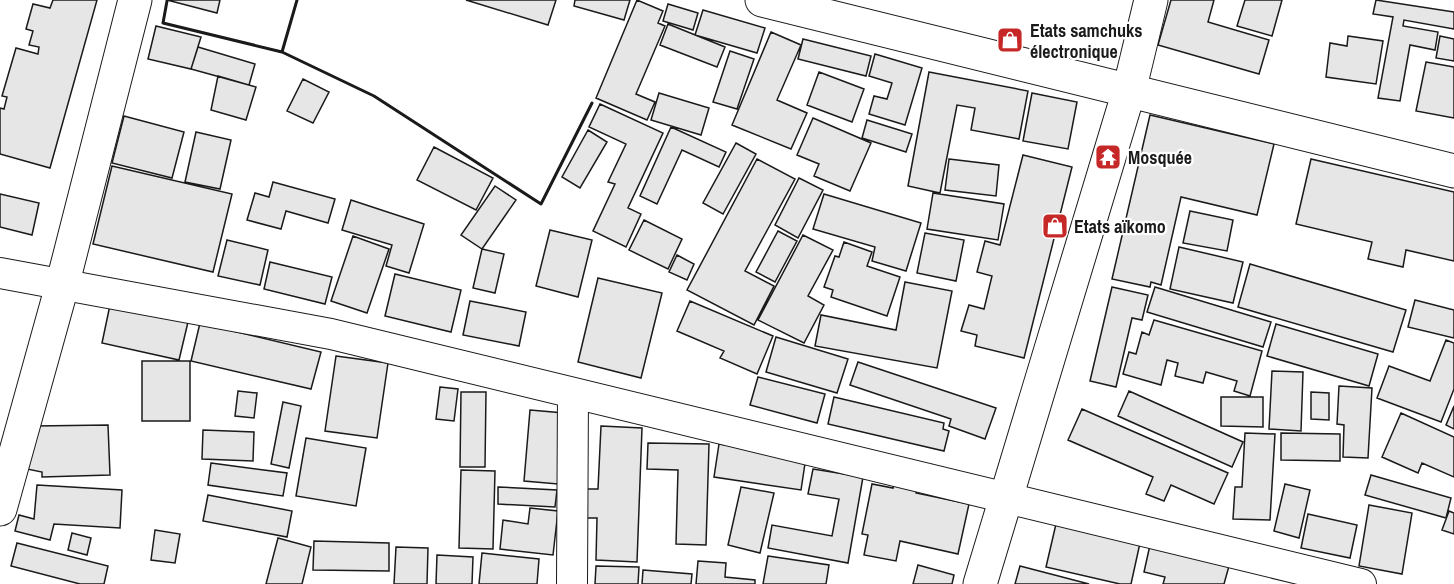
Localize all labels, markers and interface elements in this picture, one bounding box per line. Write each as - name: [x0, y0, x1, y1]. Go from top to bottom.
- place label: Etats samchuks électronique: [1030, 18, 1142, 64]
- shop icon: Etats samchuks électronique: [995, 25, 1025, 55]
- temple icon: Mosquée: [1093, 142, 1123, 172]
- place label: Mosquée: [1128, 145, 1192, 170]
- shop icon: Etats aïkomo: [1040, 211, 1070, 241]
- place label: Etats aïkomo: [1074, 214, 1166, 239]

